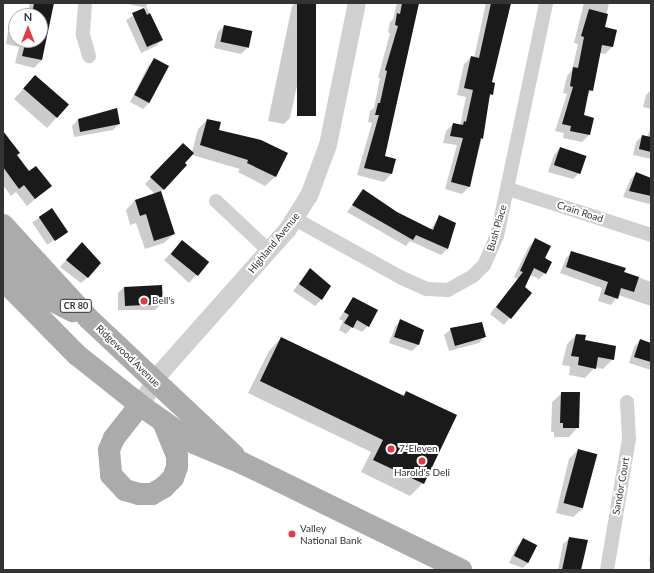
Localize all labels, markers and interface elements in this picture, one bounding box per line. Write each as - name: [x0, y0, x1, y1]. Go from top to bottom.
- north arrow: [8, 8, 48, 48]
- text: N: [24, 10, 32, 23]
- street label: Crain Road: [555, 199, 605, 225]
- street label: Bush Place: [485, 203, 509, 253]
- street label: Highland Avenue: [246, 210, 302, 276]
- place label: Bell's: [152, 295, 175, 307]
- marker: Bell's: [139, 296, 149, 306]
- road number: CR 80: [59, 299, 93, 313]
- street label: Ridgewood Avenue: [93, 322, 163, 390]
- place label: 7-Eleven: [399, 443, 438, 455]
- marker: 7-Eleven: [386, 444, 396, 454]
- marker: Harold's Deli: [417, 456, 427, 466]
- street label: Sandor Court: [610, 456, 632, 516]
- place label: Harold's Deli: [394, 467, 450, 479]
- place label: Valley National Bank: [300, 522, 362, 546]
- marker: Valley National Bank: [287, 529, 297, 539]

